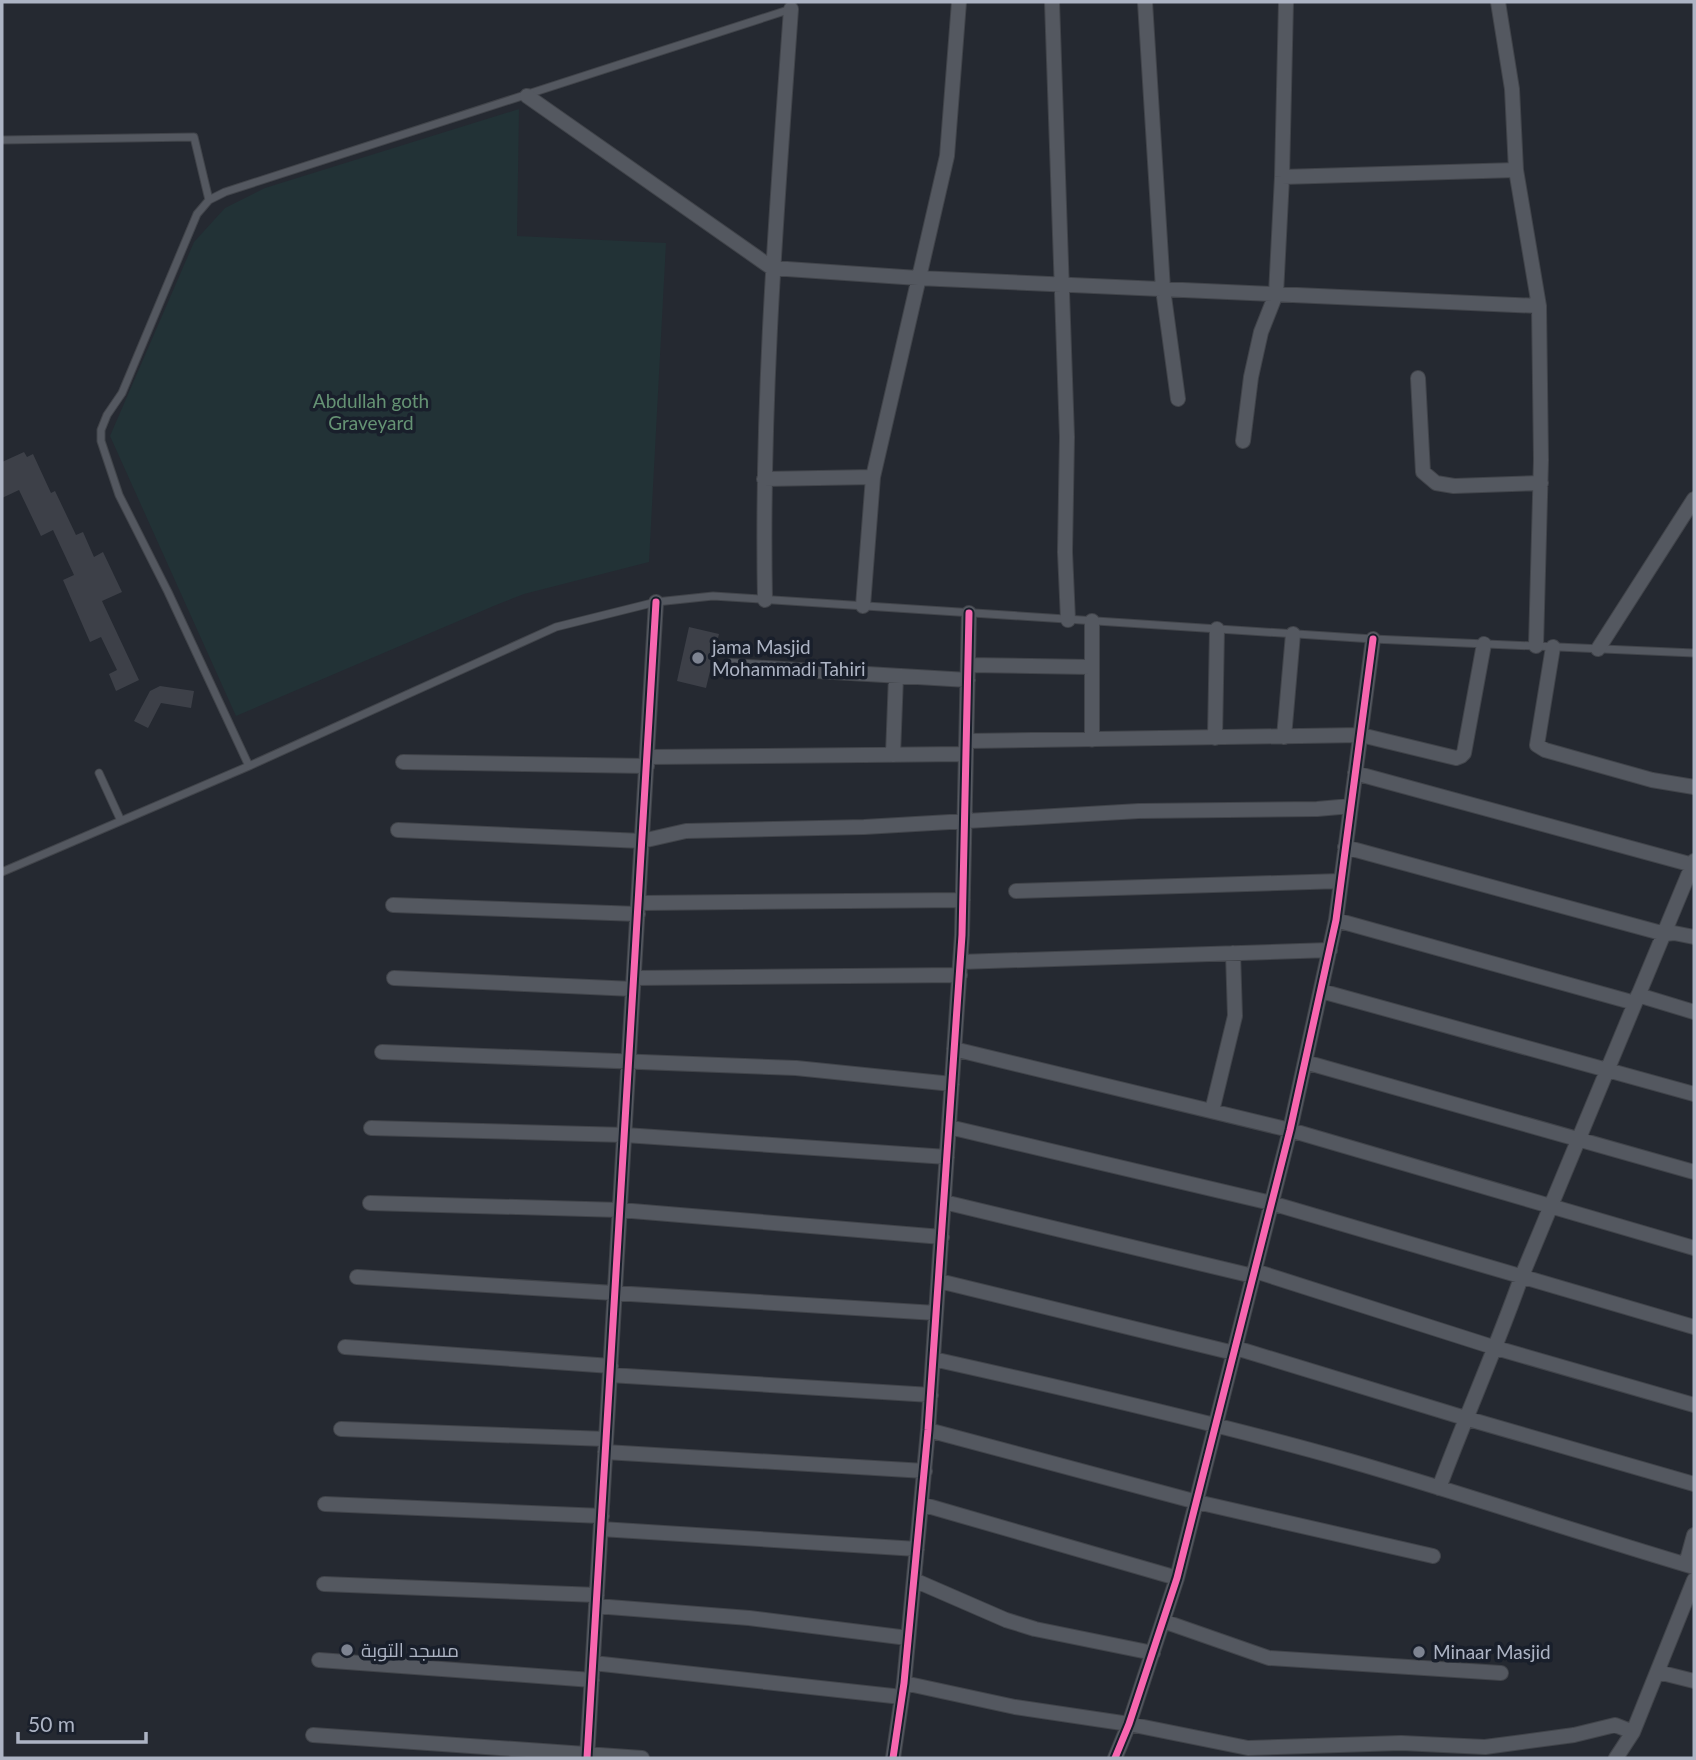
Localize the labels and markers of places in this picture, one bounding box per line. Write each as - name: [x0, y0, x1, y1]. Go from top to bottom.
- place label: jama Masjid Mohammadi Tahiri: [711, 635, 866, 680]
- marker: jama Masjid Mohammadi Tahiri: [690, 650, 706, 666]
- place label: مسجد التوبة: [361, 1638, 459, 1662]
- place label: Minaar Masjid: [1433, 1640, 1551, 1663]
- marker: مسجد التوبة: [339, 1642, 355, 1658]
- marker: Minaar Masjid: [1411, 1644, 1427, 1660]

